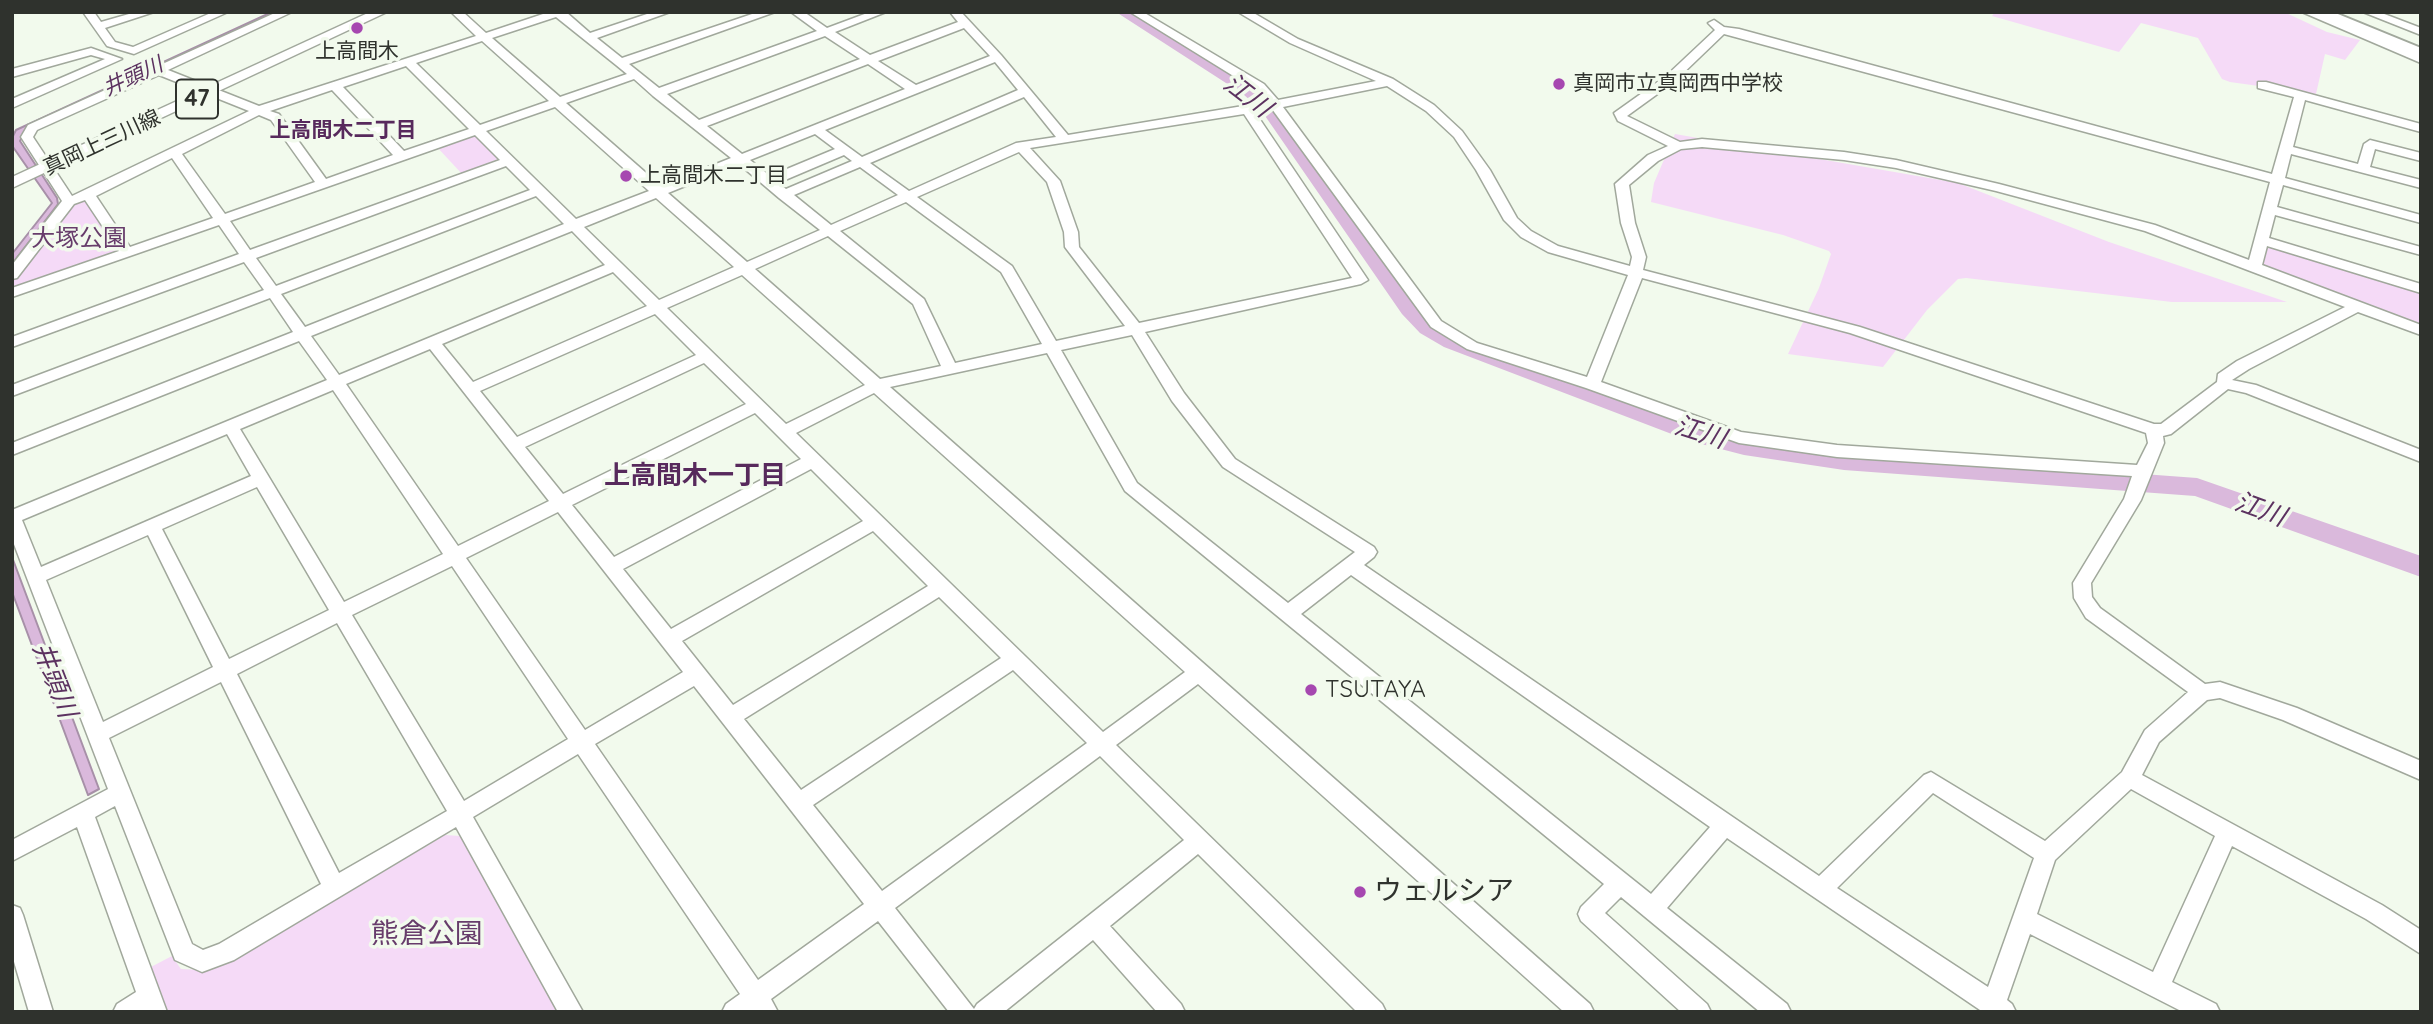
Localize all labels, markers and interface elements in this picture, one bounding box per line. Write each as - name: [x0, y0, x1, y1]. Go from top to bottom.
- marker: 上高間木: [349, 20, 365, 36]
- place label: 上高間木: [315, 39, 399, 65]
- water label: 井頭川: [99, 52, 167, 102]
- water label: 江川: [1217, 68, 1277, 124]
- place label: 真岡市立真岡西中学校: [1573, 71, 1783, 97]
- marker: 真岡市立真岡西中学校: [1551, 76, 1567, 92]
- road number: 47: [176, 80, 218, 118]
- street label: 真岡上三川線: [40, 105, 164, 181]
- district label: 上高間木二丁目: [270, 118, 416, 144]
- place label: 上高間木二丁目: [640, 163, 787, 189]
- marker: 上高間木二丁目: [618, 168, 634, 184]
- park label: 大塚公園: [31, 225, 127, 253]
- water label: 江川: [1671, 410, 1729, 456]
- district label: 上高間木一丁目: [604, 460, 786, 492]
- water label: 江川: [2230, 486, 2290, 534]
- water label: 井頭川: [25, 638, 83, 722]
- place label: TSUTAYA: [1325, 676, 1426, 704]
- marker: TSUTAYA: [1303, 682, 1319, 698]
- place label: ウェルシア: [1374, 875, 1514, 909]
- marker: ウェルシア: [1352, 884, 1368, 900]
- park label: 熊倉公園: [371, 918, 483, 952]

